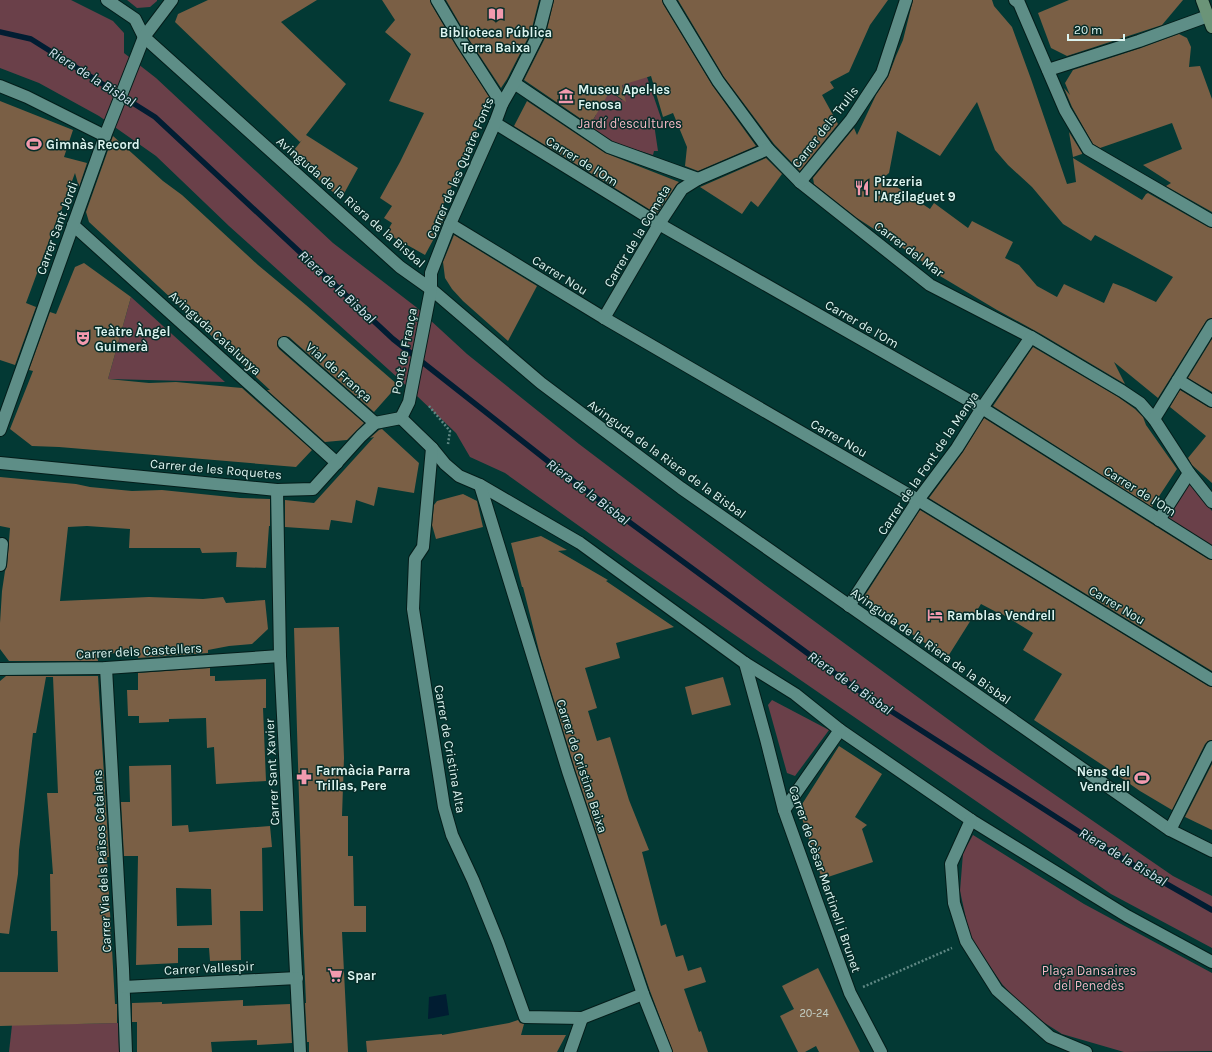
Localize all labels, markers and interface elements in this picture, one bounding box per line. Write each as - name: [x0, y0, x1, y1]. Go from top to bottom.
- library icon: Biblioteca Pública Terra Baixa: [487, 5, 505, 23]
- scale bar: [1068, 16, 1124, 42]
- text: 20 m: [1074, 23, 1102, 37]
- place label: Biblioteca Pública Terra Baixa: [440, 25, 552, 55]
- water label: Riera de la Bisbal: [45, 43, 139, 111]
- place label: Museu Apel·les Fenosa: [578, 82, 670, 112]
- street label: Carrer dels Trulls: [789, 83, 862, 171]
- museum icon: Museu Apel·les Fenosa: [557, 87, 575, 105]
- street label: Carrer de les Quatre Fonts: [423, 95, 497, 241]
- park label: Jardí d'escultures: [578, 116, 682, 131]
- street label: Avinguda de la Riera de la Bisbal: [274, 133, 428, 271]
- street label: Carrer de l'Om: [543, 133, 621, 189]
- sports icon: Gimnàs Record: [25, 135, 43, 153]
- place label: Gimnàs Record: [46, 137, 140, 152]
- place label: Pizzeria l'Argilaguet 9: [874, 174, 956, 204]
- street label: Carrer Sant Jordi: [33, 179, 81, 277]
- restaurant icon: Pizzeria l'Argilaguet 9: [853, 179, 871, 197]
- street label: Carrer de la Cometa: [601, 182, 673, 290]
- street label: Carrer del Mar: [871, 218, 947, 280]
- water label: Riera de la Bisbal: [295, 247, 380, 327]
- street label: Carrer Nou: [529, 252, 591, 298]
- street label: Avinguda Catalunya: [166, 288, 264, 378]
- street label: Carrer de l'Om: [823, 297, 901, 351]
- street label: Pont de França: [388, 306, 420, 396]
- place label: Teàtre Àngel Guimerà: [95, 322, 170, 354]
- theatre icon: Teàtre Àngel Guimerà: [74, 329, 92, 347]
- street label: Vial de França: [303, 339, 375, 405]
- street label: Carrer de la Font de la Menya: [874, 388, 982, 538]
- street label: Avinguda de la Riera de la Bisbal: [585, 396, 749, 522]
- street label: Carrer Nou: [808, 416, 870, 460]
- water label: Riera de la Bisbal: [543, 455, 633, 529]
- street label: Carrer de les Roquetes: [149, 456, 283, 483]
- street label: Carrer de l'Om: [1101, 463, 1179, 519]
- street label: Carrer Nou: [1086, 582, 1148, 628]
- street label: Avinguda de la Riera de la Bisbal: [848, 585, 1014, 707]
- hotel icon: Ramblas Vendrell: [926, 606, 944, 624]
- place label: Ramblas Vendrell: [947, 608, 1055, 623]
- street label: Carrer dels Castellers: [76, 640, 202, 662]
- water label: Riera de la Bisbal: [804, 648, 896, 718]
- street label: Carrer de Cristina Alta: [431, 684, 469, 814]
- street label: Carrer de Cristina Baixa: [553, 697, 611, 835]
- street label: Carrer Sant Xavier: [262, 718, 282, 826]
- place label: Farmàcia Parra Trillas, Pere: [316, 763, 410, 793]
- place label: Nens del Vendrell: [1077, 764, 1130, 794]
- pharmacy icon: Farmàcia Parra Trillas, Pere: [295, 768, 313, 786]
- street label: Carrer Via dels Països Catalans: [90, 769, 114, 953]
- sports icon: Nens del Vendrell: [1133, 769, 1151, 787]
- street label: Carrer de Cèsar Martinell i Brunet: [786, 784, 864, 974]
- water label: Riera de la Bisbal: [1076, 824, 1170, 890]
- street label: Carrer Vallespir: [164, 958, 255, 978]
- park label: Plaça Dansaires del Penedès: [1042, 963, 1136, 993]
- supermarket icon: Spar: [326, 966, 344, 984]
- place label: Spar: [347, 968, 377, 983]
- house number: 20-24: [799, 1007, 829, 1020]

